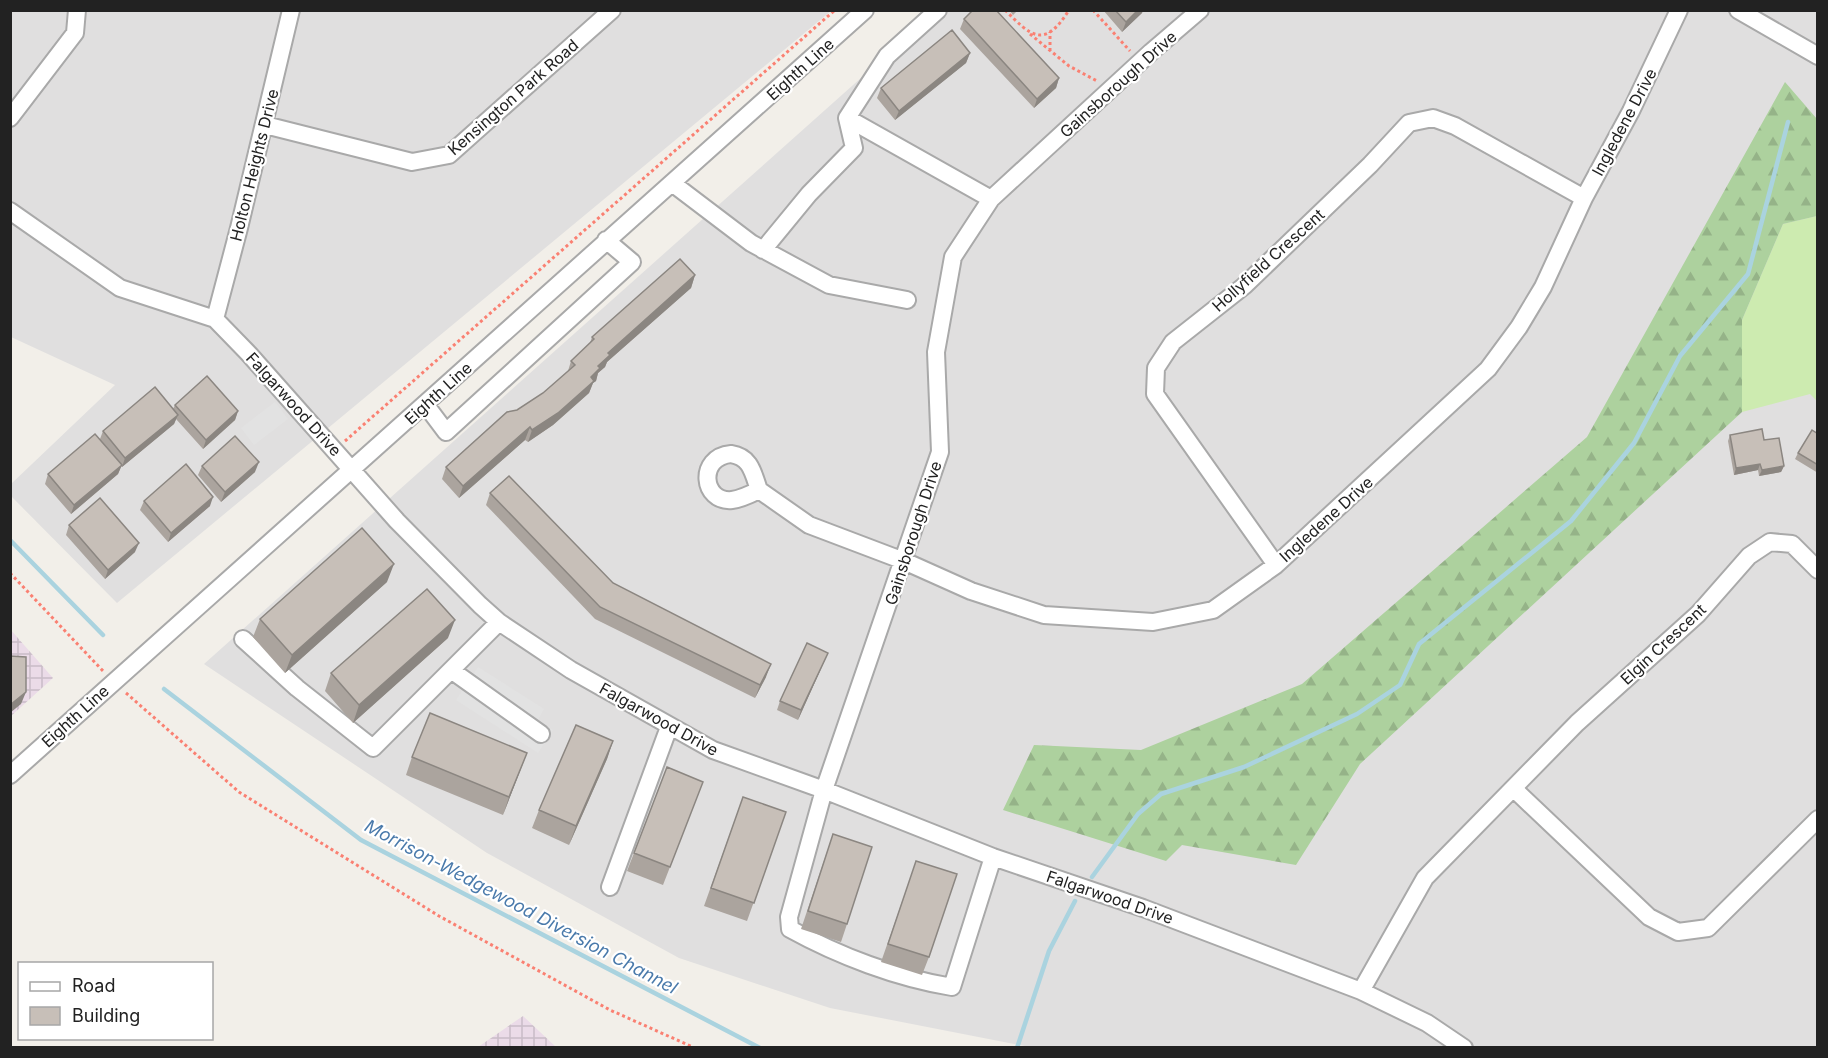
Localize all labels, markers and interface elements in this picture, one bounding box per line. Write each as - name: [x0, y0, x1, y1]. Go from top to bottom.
- street label: Gainsborough Drive: [1055, 26, 1181, 142]
- street label: Eighth Line: [762, 34, 838, 104]
- street label: Kensington Park Road: [444, 35, 582, 159]
- street label: Ingledene Drive: [1587, 65, 1661, 179]
- street label: Holton Heights Drive: [225, 87, 283, 243]
- street label: Hollyfield Crescent: [1208, 204, 1328, 316]
- street label: Falgarwood Drive: [242, 348, 346, 460]
- street label: Eighth Line: [400, 358, 476, 428]
- street label: Gainsborough Drive: [880, 458, 946, 608]
- street label: Ingledene Drive: [1275, 472, 1377, 566]
- street label: Elgin Crescent: [1616, 599, 1710, 689]
- street label: Falgarwood Drive: [596, 678, 722, 760]
- street label: Eighth Line: [37, 681, 113, 751]
- water label: Morrison-Wedgewood Diversion Channel: [361, 815, 682, 998]
- street label: Falgarwood Drive: [1044, 866, 1176, 928]
- legend: [18, 962, 213, 1040]
- text: Road: [72, 975, 115, 996]
- text: Building: [72, 1005, 140, 1026]

